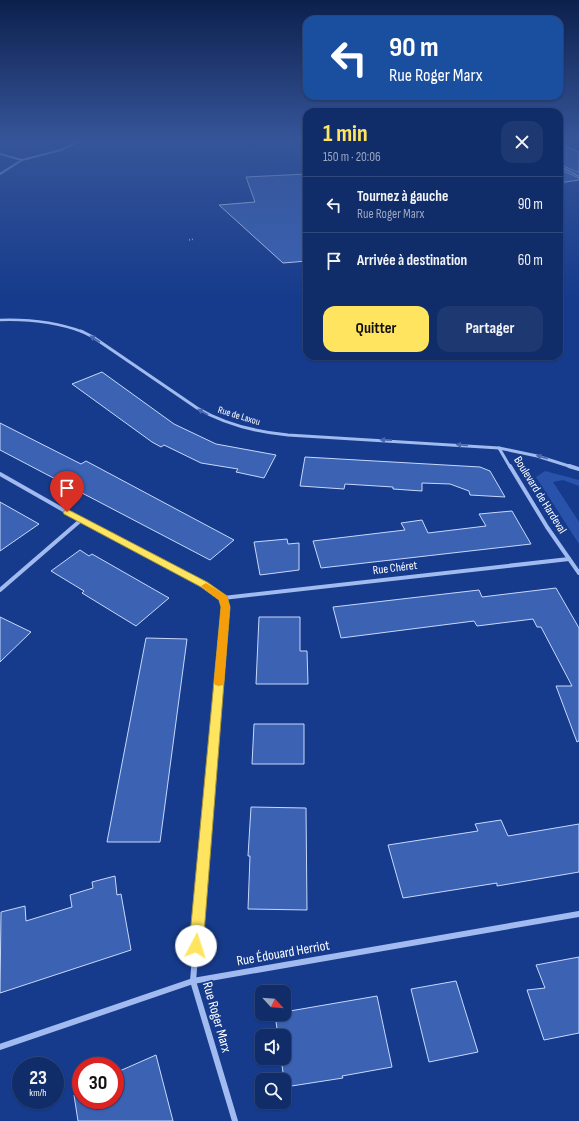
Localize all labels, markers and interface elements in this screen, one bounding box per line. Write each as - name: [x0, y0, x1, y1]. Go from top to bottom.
- text: 90 m: [389, 31, 439, 64]
- icon: left: [323, 32, 375, 84]
- text: Rue Roger Marx: [389, 65, 482, 86]
- text: 1 min: [323, 119, 368, 148]
- button: close: [501, 121, 543, 163]
- text: 150 m · 20:06: [323, 149, 381, 165]
- text: Tournez à gauche: [357, 187, 448, 206]
- icon: left: [323, 194, 345, 216]
- text: 90 m: [518, 195, 543, 214]
- text: Rue Roger Marx: [357, 206, 425, 222]
- icon: arrive: [323, 250, 345, 272]
- text: Arrivée à destination: [357, 251, 467, 270]
- text: 60 m: [518, 251, 543, 270]
- button: Quitter: [323, 306, 429, 352]
- button: Partager: [437, 306, 543, 352]
- one-way arrow: [90, 336, 101, 343]
- street label: Rue de Laxou: [216, 404, 262, 428]
- one-way arrow: [198, 408, 209, 415]
- one-way arrow: [380, 437, 392, 444]
- one-way arrow: [456, 441, 468, 448]
- street label: Boulevard de Hardeval: [510, 454, 570, 536]
- one-way arrow: [536, 454, 548, 460]
- pin: [50, 471, 84, 512]
- icon: arrive: [56, 477, 78, 499]
- street label: Rue Chéret: [372, 558, 418, 578]
- position arrow: [175, 925, 217, 967]
- street label: Rue Édouard Herriot: [235, 936, 331, 970]
- street label: Rue Roger Marx: [199, 980, 235, 1055]
- north arrow: [255, 985, 291, 1021]
- map controls: [255, 985, 291, 1109]
- button: sound: [255, 1029, 291, 1065]
- speed limit sign: 30: [72, 1057, 124, 1109]
- text: 23: [29, 1066, 47, 1090]
- button: search: [255, 1073, 291, 1109]
- text: km/h: [29, 1087, 47, 1099]

